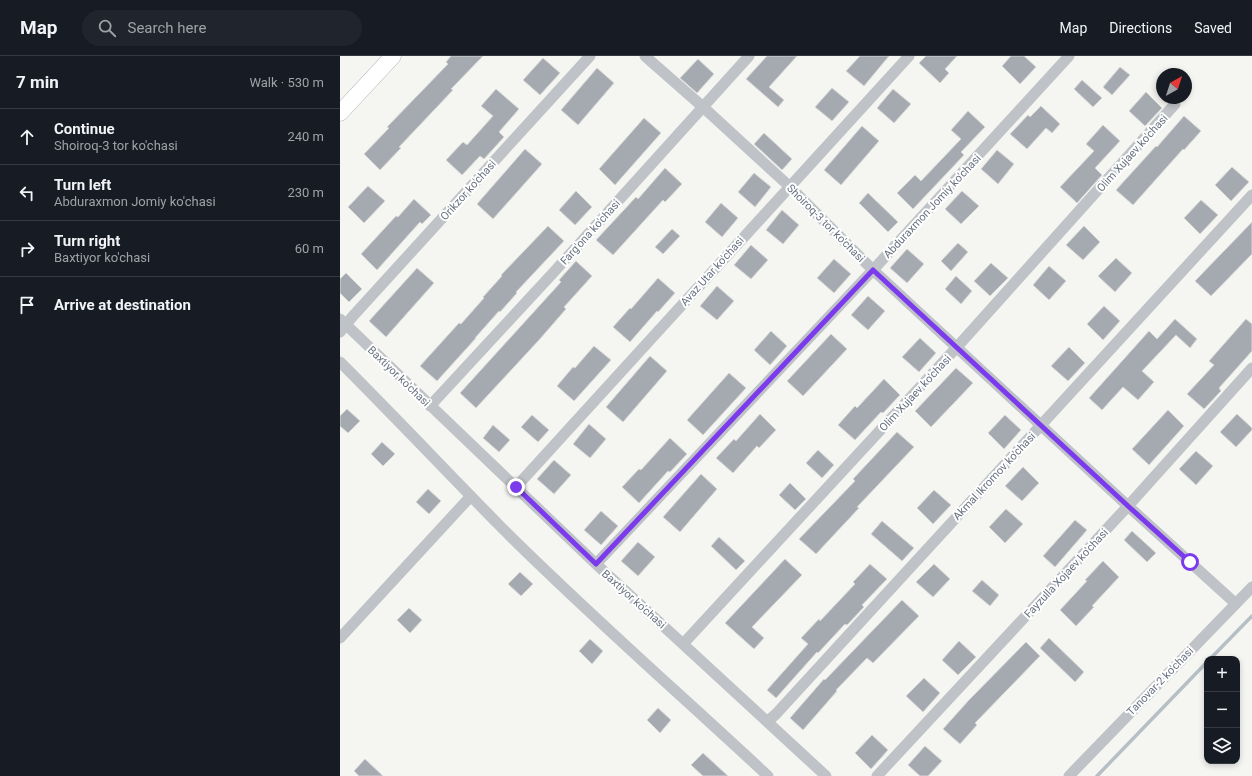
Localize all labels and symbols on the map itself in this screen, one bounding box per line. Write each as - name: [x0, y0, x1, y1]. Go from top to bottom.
- north arrow: [1156, 68, 1192, 104]
- street label: Olim Xujaev ko'chasi: [1094, 112, 1170, 195]
- street label: Abduraxmon Jomiy ko'chasi: [881, 152, 984, 261]
- street label: Orikzor ko'chasi: [438, 158, 499, 223]
- street label: Shoiroq-3 tor ko'chasi: [784, 182, 867, 265]
- street label: Farg'ona ko'chasi: [558, 197, 623, 268]
- street label: Avaz Utar ko'chasi: [678, 234, 747, 309]
- street label: Baxtiyor ko'chasi: [365, 343, 432, 409]
- street label: Olim Xujaev ko'chasi: [877, 353, 954, 434]
- street label: Akmal Ikromov ko'chasi: [950, 430, 1038, 523]
- route end: [507, 478, 525, 496]
- street label: Fayzulla Xojaev ko'chasi: [1022, 526, 1111, 621]
- route start: [1181, 553, 1199, 571]
- street label: Baxtiyor ko'chasi: [599, 567, 668, 631]
- street label: Tanovar-2 ko'chasi: [1124, 644, 1196, 718]

